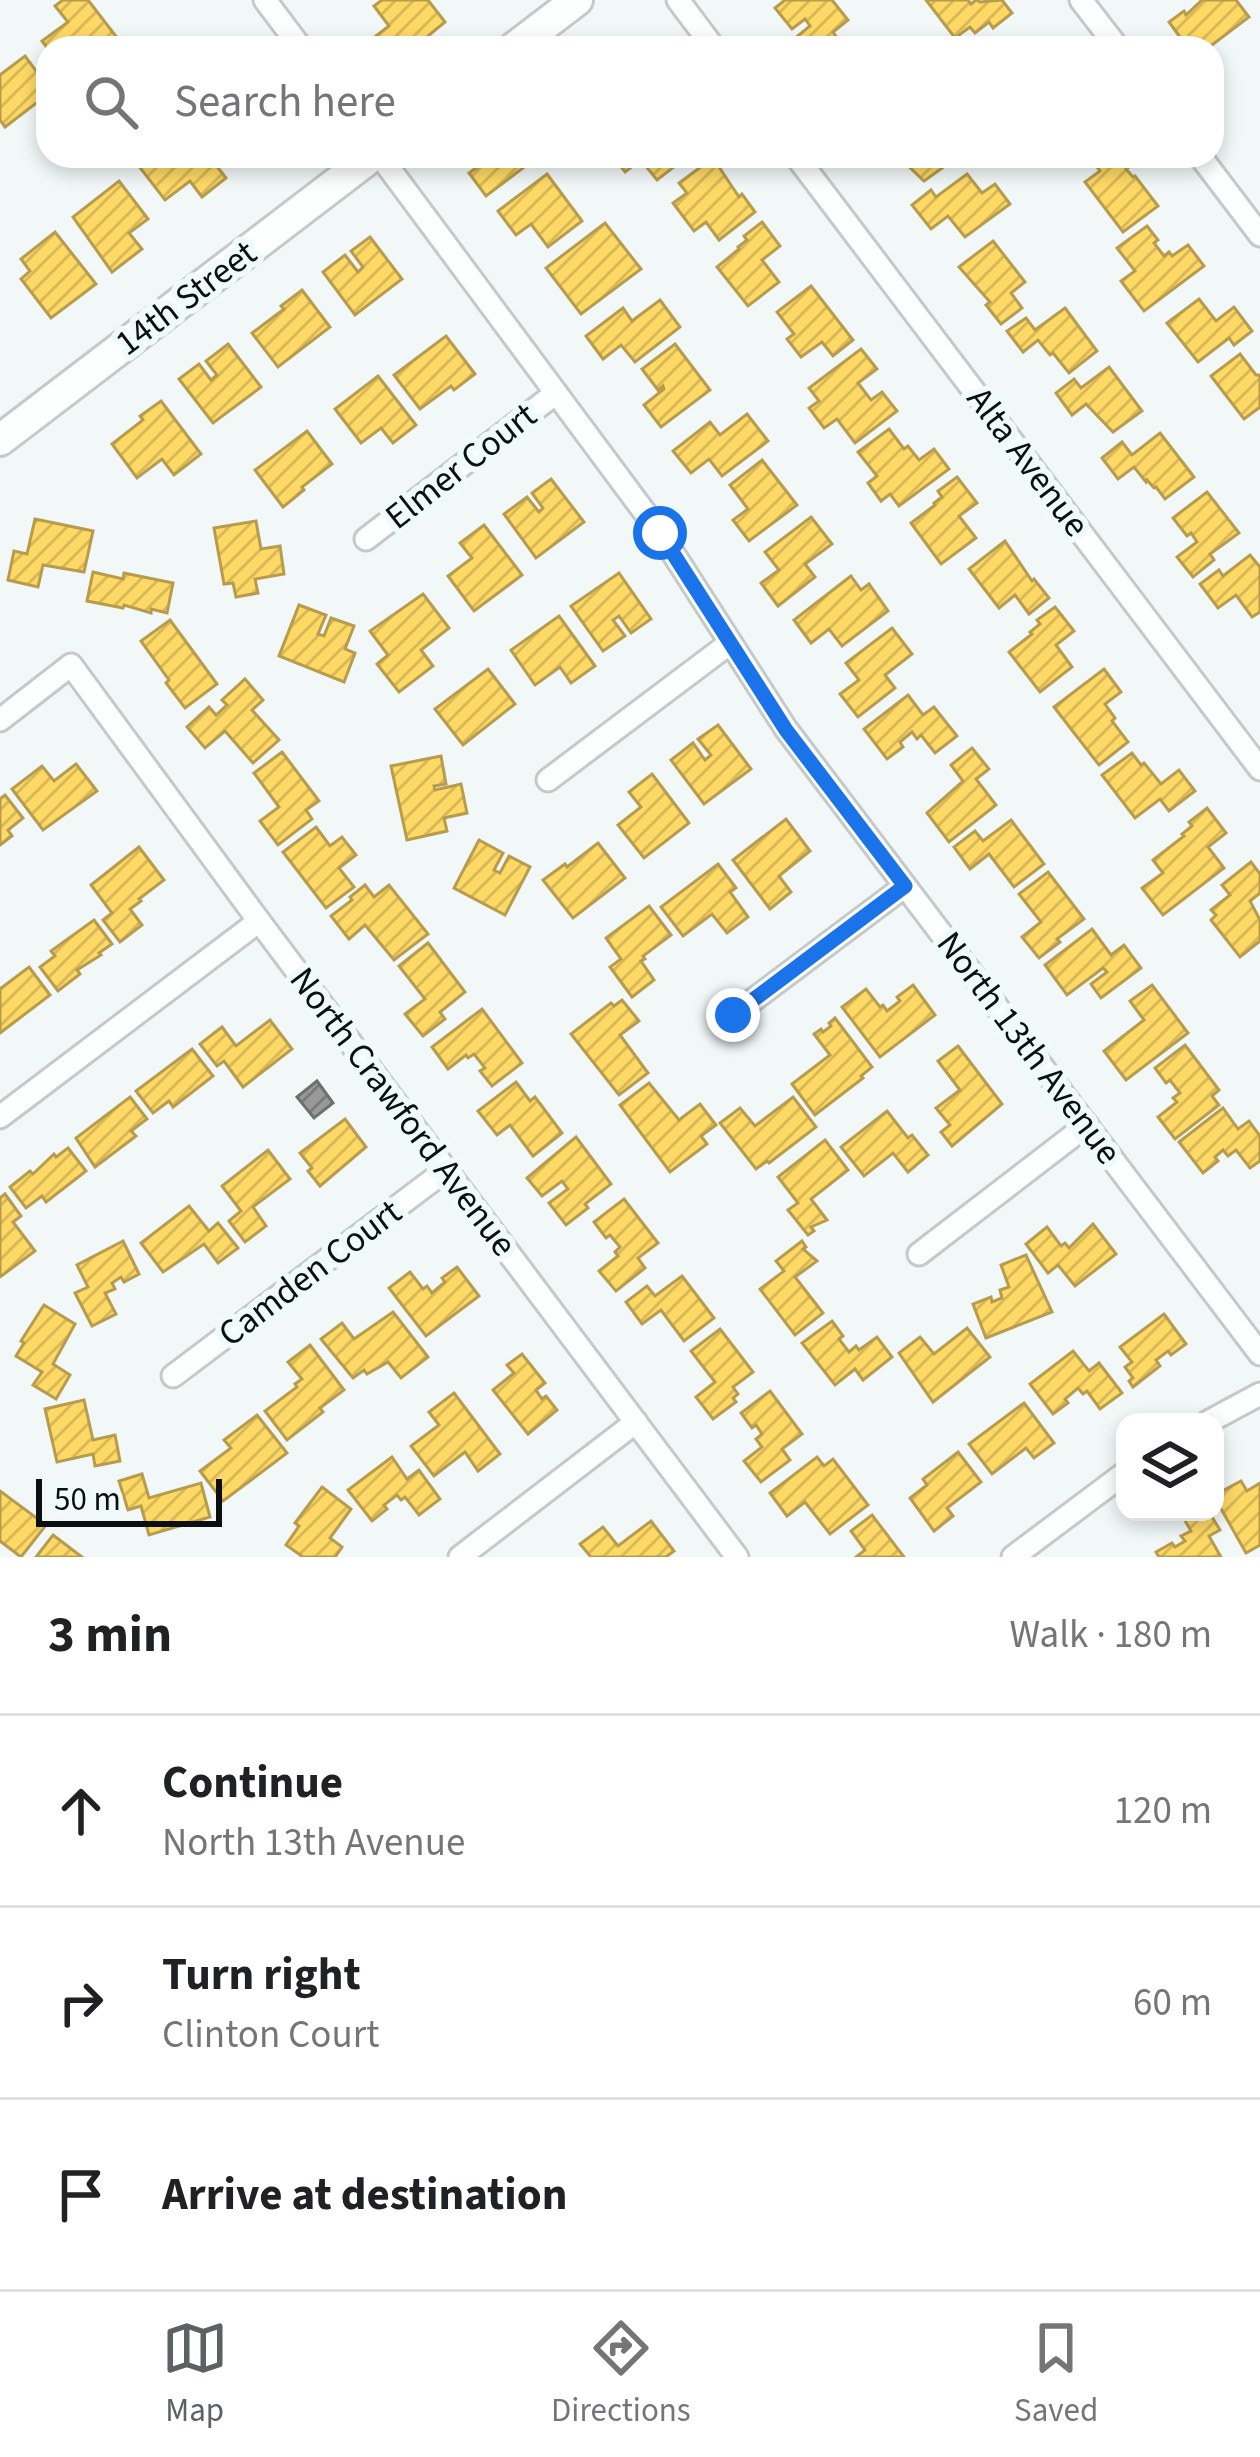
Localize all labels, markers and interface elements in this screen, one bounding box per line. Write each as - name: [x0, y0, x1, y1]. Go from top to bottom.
- search box: [36, 36, 1224, 168]
- icon: search: [78, 69, 144, 135]
- text: Search here: [174, 70, 396, 134]
- street label: 14th Street: [105, 228, 267, 368]
- street label: Alta Avenue: [955, 376, 1101, 548]
- street label: Elmer Court: [374, 391, 548, 541]
- route start: [633, 506, 687, 560]
- street label: North 13th Avenue: [924, 921, 1134, 1175]
- street label: North Crawford Avenue: [277, 957, 529, 1267]
- route end: [706, 988, 760, 1042]
- street label: Camden Court: [208, 1187, 412, 1359]
- map controls: [1116, 1413, 1224, 1521]
- button: layers: [1116, 1413, 1224, 1521]
- scale bar: [36, 1473, 222, 1526]
- text: 50 m: [54, 1476, 121, 1523]
- text: 3 min: [48, 1599, 172, 1671]
- text: Walk · 180 m: [1009, 1607, 1212, 1663]
- text: Continue: [162, 1751, 343, 1815]
- icon: ahead: [48, 1778, 114, 1844]
- text: 120 m: [1114, 1783, 1212, 1839]
- text: North 13th Avenue: [162, 1815, 465, 1871]
- text: Turn right: [162, 1943, 361, 2007]
- icon: right: [48, 1970, 114, 2036]
- text: 60 m: [1133, 1975, 1212, 2031]
- text: Clinton Court: [162, 2007, 379, 2063]
- icon: arrive: [48, 2162, 114, 2228]
- text: Arrive at destination: [162, 2163, 567, 2227]
- tab: Map: [162, 2315, 228, 2434]
- tab: Directions: [551, 2315, 691, 2434]
- tab: Saved: [1014, 2315, 1098, 2434]

